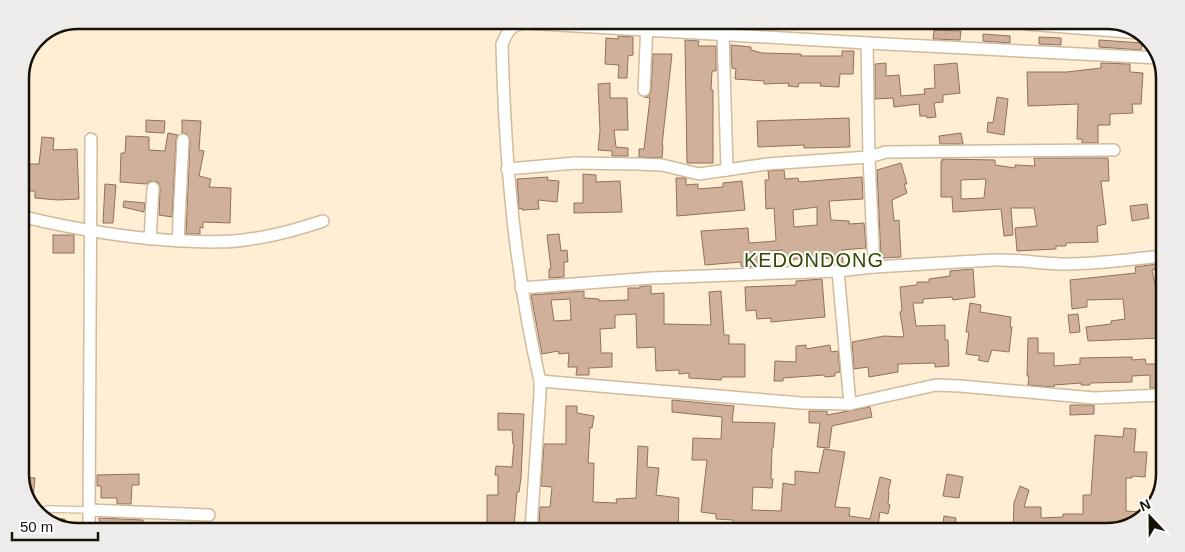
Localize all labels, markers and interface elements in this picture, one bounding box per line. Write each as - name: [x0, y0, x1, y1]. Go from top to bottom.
- district label: KEDONDONG: [744, 249, 884, 271]
- north arrow: [1125, 492, 1175, 542]
- text: N: [1137, 496, 1153, 514]
- scale bar: [12, 510, 99, 542]
- text: 50 m: [20, 518, 53, 535]

